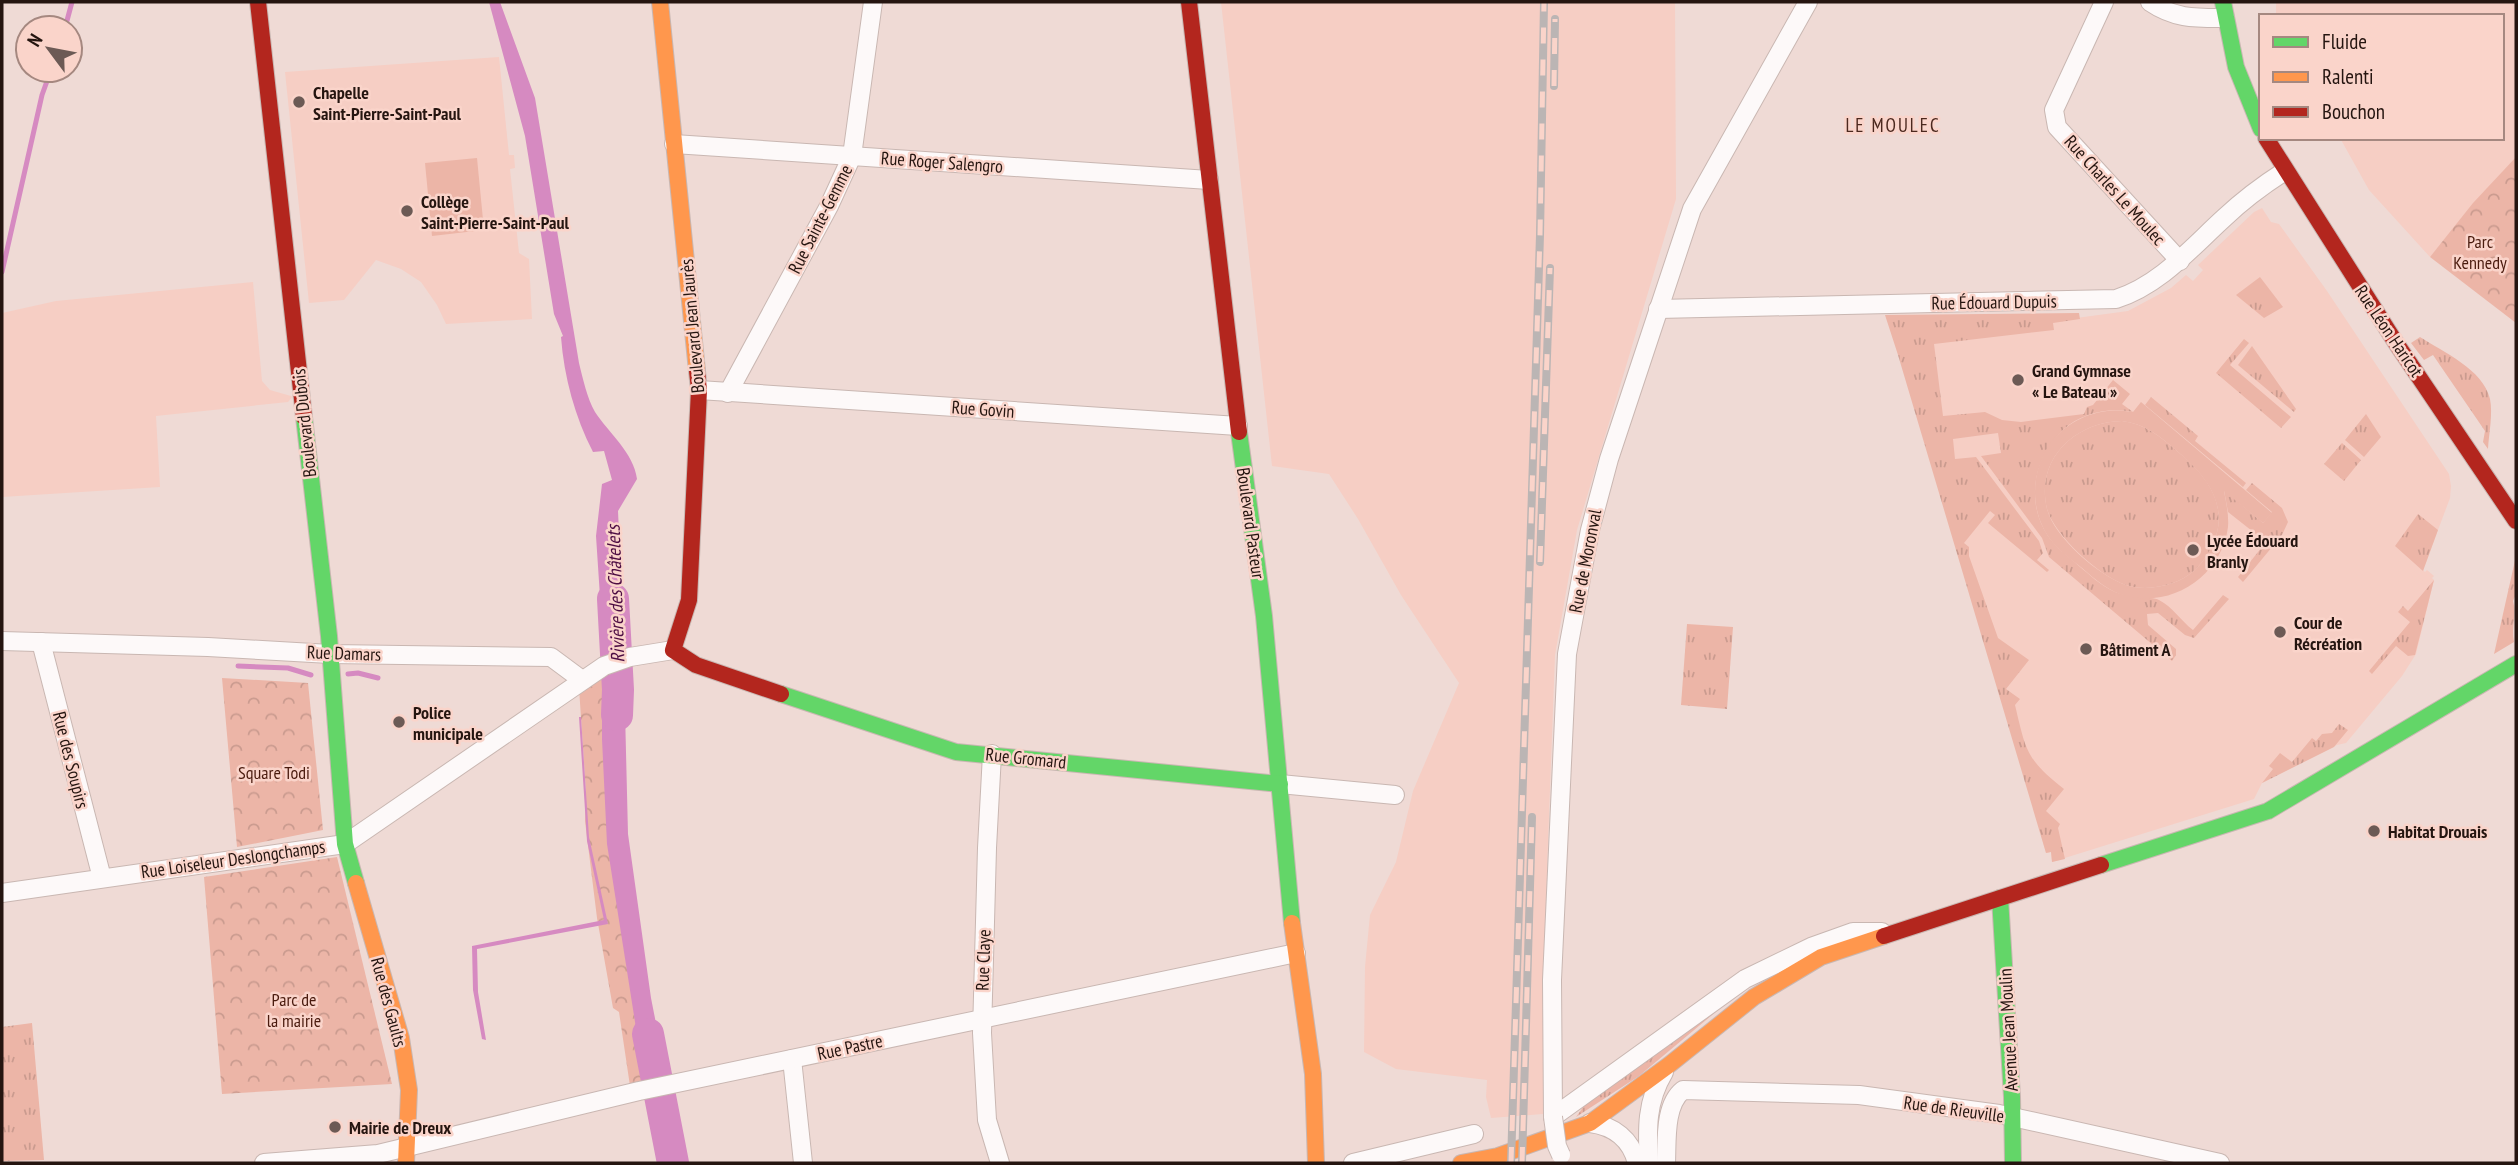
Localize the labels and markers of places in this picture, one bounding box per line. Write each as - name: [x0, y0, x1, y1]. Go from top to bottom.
- place label: Chapelle Saint-Pierre-Saint-Paul: [313, 81, 461, 125]
- marker: Chapelle Saint-Pierre-Saint-Paul: [291, 94, 307, 110]
- place label: Collège Saint-Pierre-Saint-Paul: [421, 190, 569, 234]
- marker: Collège Saint-Pierre-Saint-Paul: [399, 203, 415, 219]
- place label: Grand Gymnase « Le Bateau »: [2032, 359, 2131, 403]
- marker: Grand Gymnase « Le Bateau »: [2010, 372, 2026, 388]
- place label: Lycée Édouard Branly: [2207, 529, 2298, 573]
- marker: Lycée Édouard Branly: [2185, 542, 2201, 558]
- place label: Cour de Récréation: [2294, 611, 2362, 655]
- marker: Cour de Récréation: [2272, 624, 2288, 640]
- place label: Bâtiment A: [2100, 638, 2172, 661]
- marker: Bâtiment A: [2078, 641, 2094, 657]
- place label: Police municipale: [413, 701, 483, 745]
- marker: Police municipale: [391, 714, 407, 730]
- place label: Habitat Drouais: [2388, 820, 2487, 843]
- marker: Habitat Drouais: [2366, 823, 2382, 839]
- place label: Mairie de Dreux: [349, 1116, 451, 1139]
- marker: Mairie de Dreux: [327, 1119, 343, 1135]

